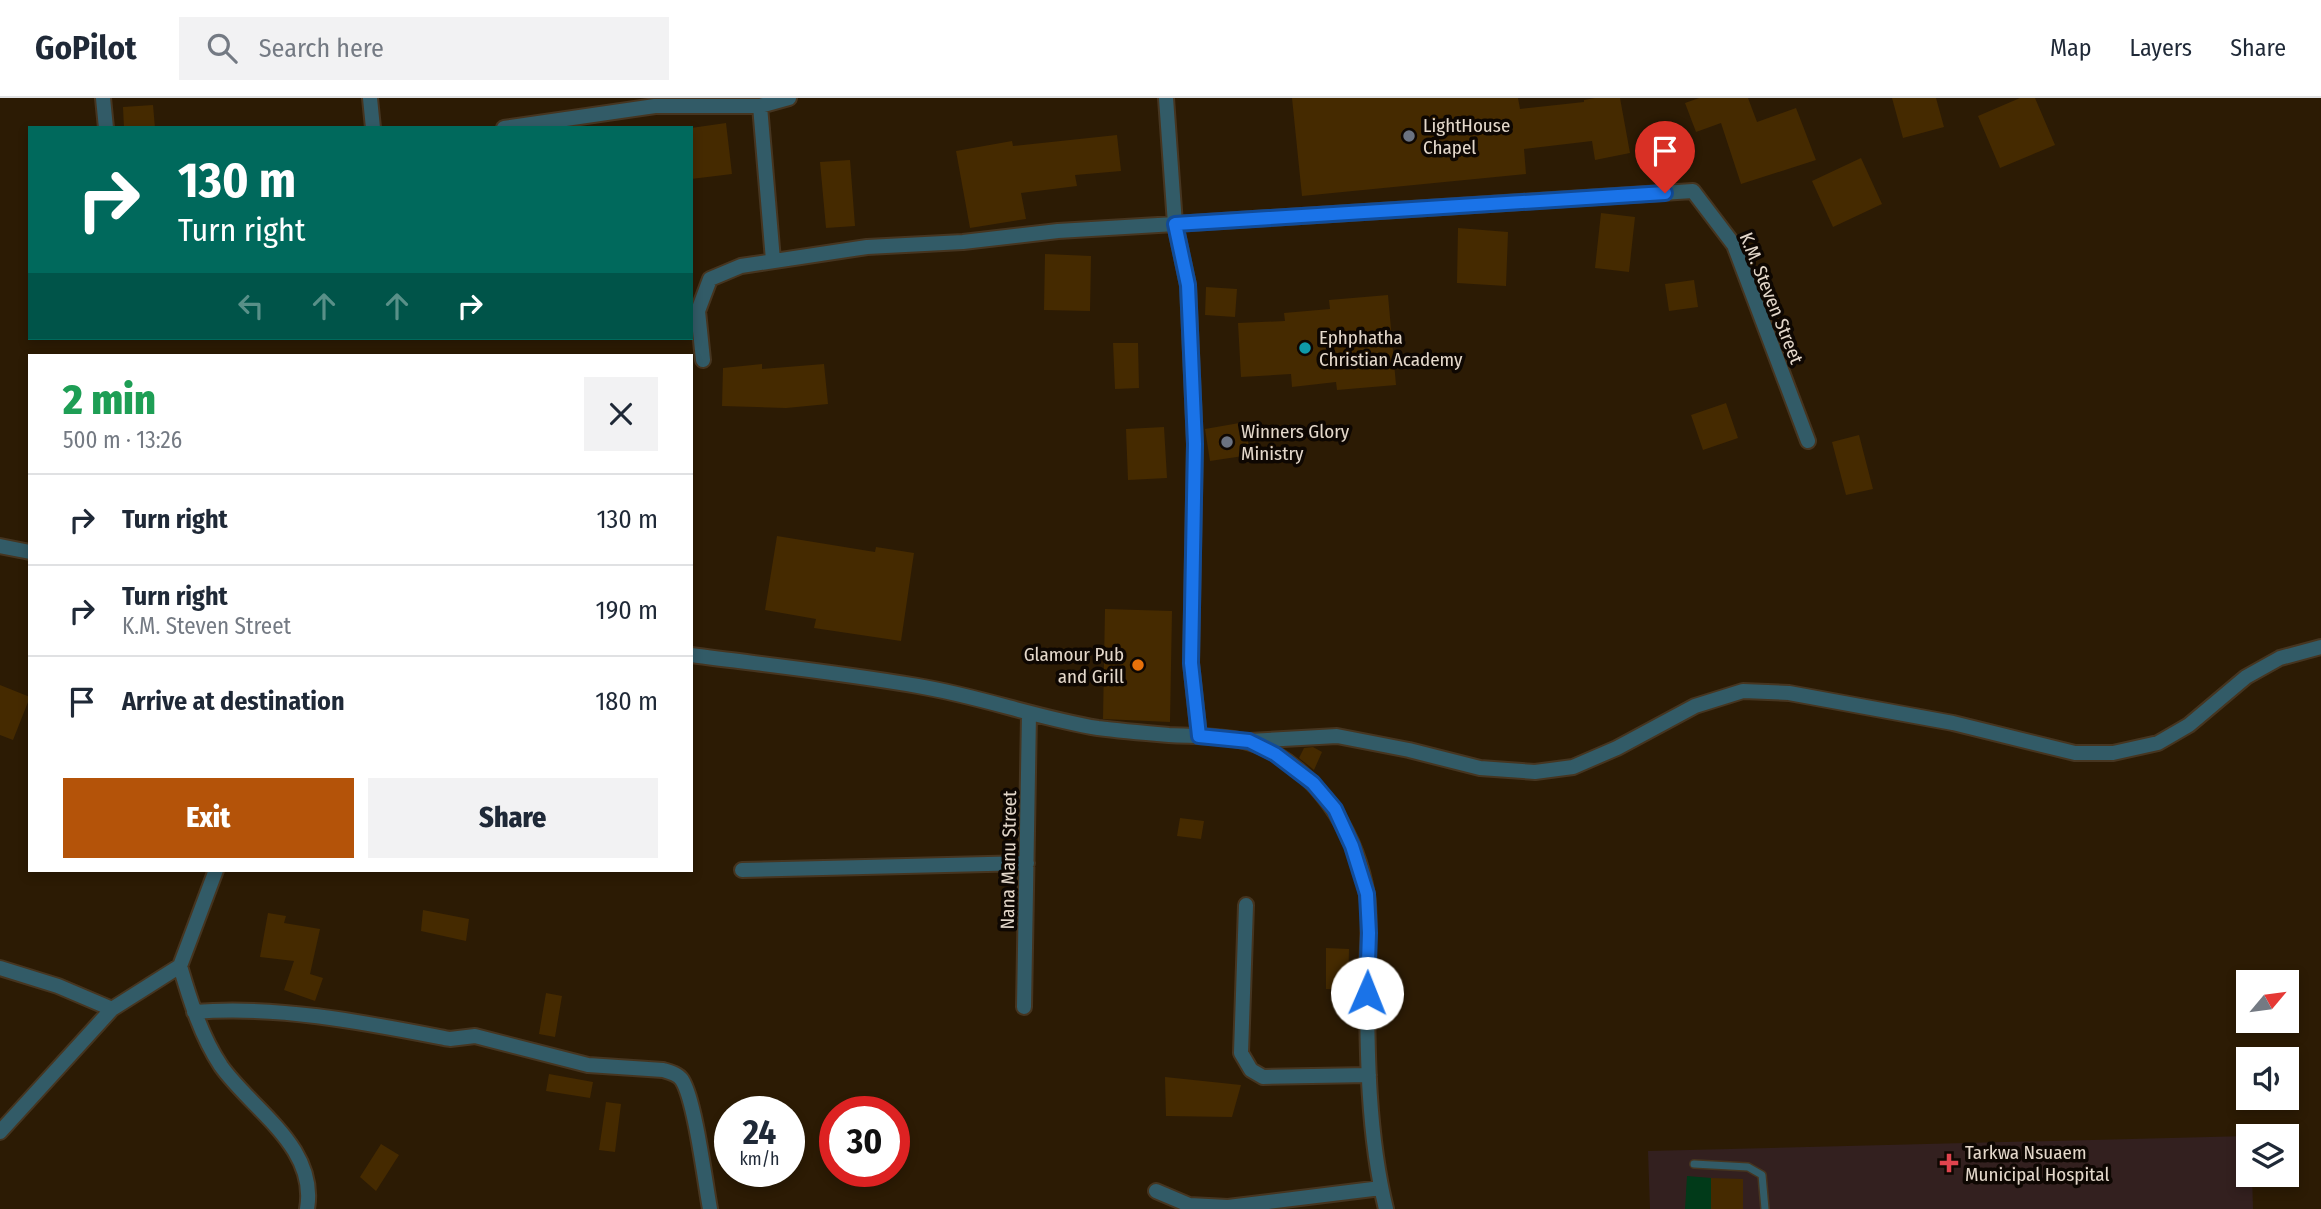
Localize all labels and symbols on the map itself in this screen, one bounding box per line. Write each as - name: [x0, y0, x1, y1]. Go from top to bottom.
- place label: LightHouse Chapel: [1423, 114, 1510, 159]
- pin: [1635, 121, 1695, 193]
- marker: LightHouse Chapel: [1401, 128, 1417, 144]
- street label: K.M. Steven Street: [1735, 229, 1809, 368]
- place label: Ephphatha Christian Academy: [1319, 326, 1463, 371]
- marker: Ephphatha Christian Academy: [1297, 340, 1313, 356]
- place label: Winners Glory Ministry: [1241, 420, 1350, 465]
- marker: Winners Glory Ministry: [1219, 434, 1235, 450]
- place label: Glamour Pub and Grill: [1024, 643, 1124, 688]
- marker: Glamour Pub and Grill: [1130, 657, 1146, 673]
- street label: Nana Manu Street: [996, 790, 1021, 929]
- position arrow: [1330, 956, 1404, 1030]
- north arrow: [2236, 970, 2300, 1032]
- speed limit sign: 30: [819, 1096, 910, 1187]
- place label: Tarkwa Nsuaem Municipal Hospital: [1965, 1141, 2109, 1186]
- marker: Tarkwa Nsuaem Municipal Hospital: [1939, 1153, 1959, 1173]

